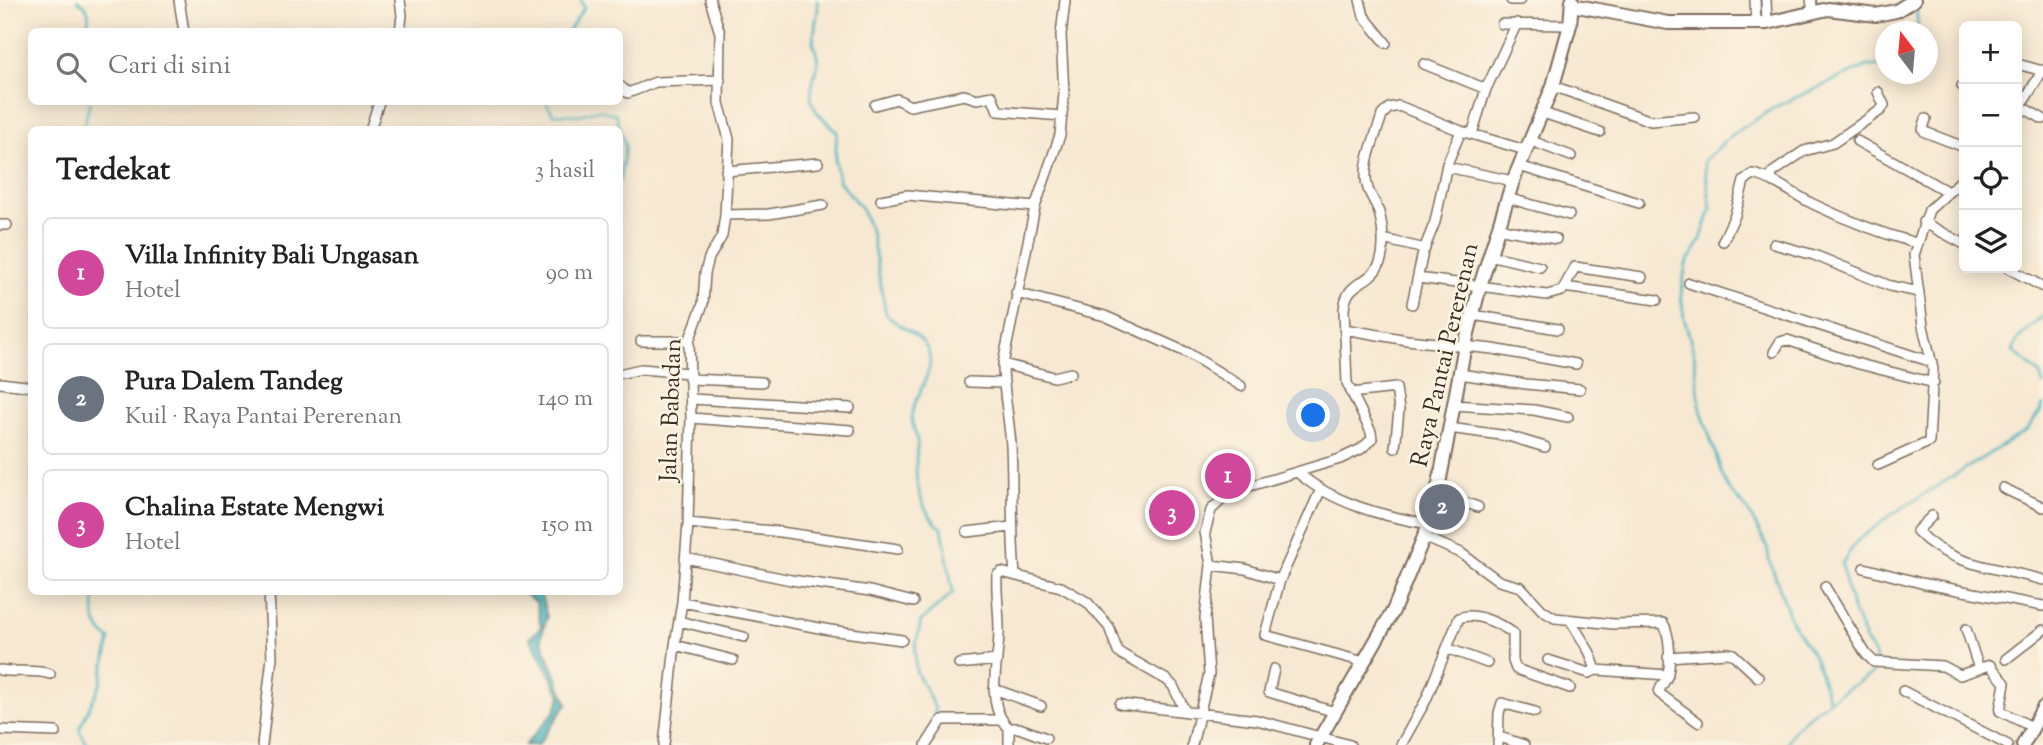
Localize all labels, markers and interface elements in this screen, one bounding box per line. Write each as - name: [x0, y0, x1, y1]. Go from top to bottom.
- north arrow: [1875, 21, 1938, 84]
- map controls: [1959, 21, 2022, 273]
- button: +: [1959, 21, 2022, 84]
- search box: [28, 28, 623, 105]
- icon: search: [52, 48, 90, 86]
- text: Cari di sini: [108, 48, 231, 85]
- button: −: [1959, 84, 2022, 147]
- button: locate: [1959, 147, 2022, 210]
- text: Terdekat: [56, 150, 170, 193]
- text: 3 hasil: [535, 155, 595, 188]
- button: layers: [1959, 210, 2022, 273]
- text: Villa Infinity Bali Ungasan: [125, 238, 419, 275]
- street label: Raya Pantai Pererenan: [1404, 240, 1488, 470]
- text: 1: [77, 257, 85, 290]
- text: 90 m: [546, 257, 593, 290]
- text: Hotel: [125, 275, 181, 308]
- street label: Jalan Babadan: [652, 338, 691, 484]
- text: Pura Dalem Tandeg: [125, 364, 343, 401]
- text: 2: [76, 383, 86, 416]
- text: 140 m: [538, 383, 593, 416]
- your location: [1296, 398, 1330, 432]
- text: Kuil · Raya Pantai Pererenan: [125, 401, 402, 434]
- pin: 1: [1205, 450, 1251, 502]
- pin: 2: [1419, 481, 1465, 533]
- pin: 3: [1149, 487, 1195, 539]
- text: Chalina Estate Mengwi: [125, 490, 384, 527]
- text: 3: [76, 509, 86, 542]
- text: 150 m: [541, 509, 593, 542]
- text: Hotel: [125, 527, 181, 560]

